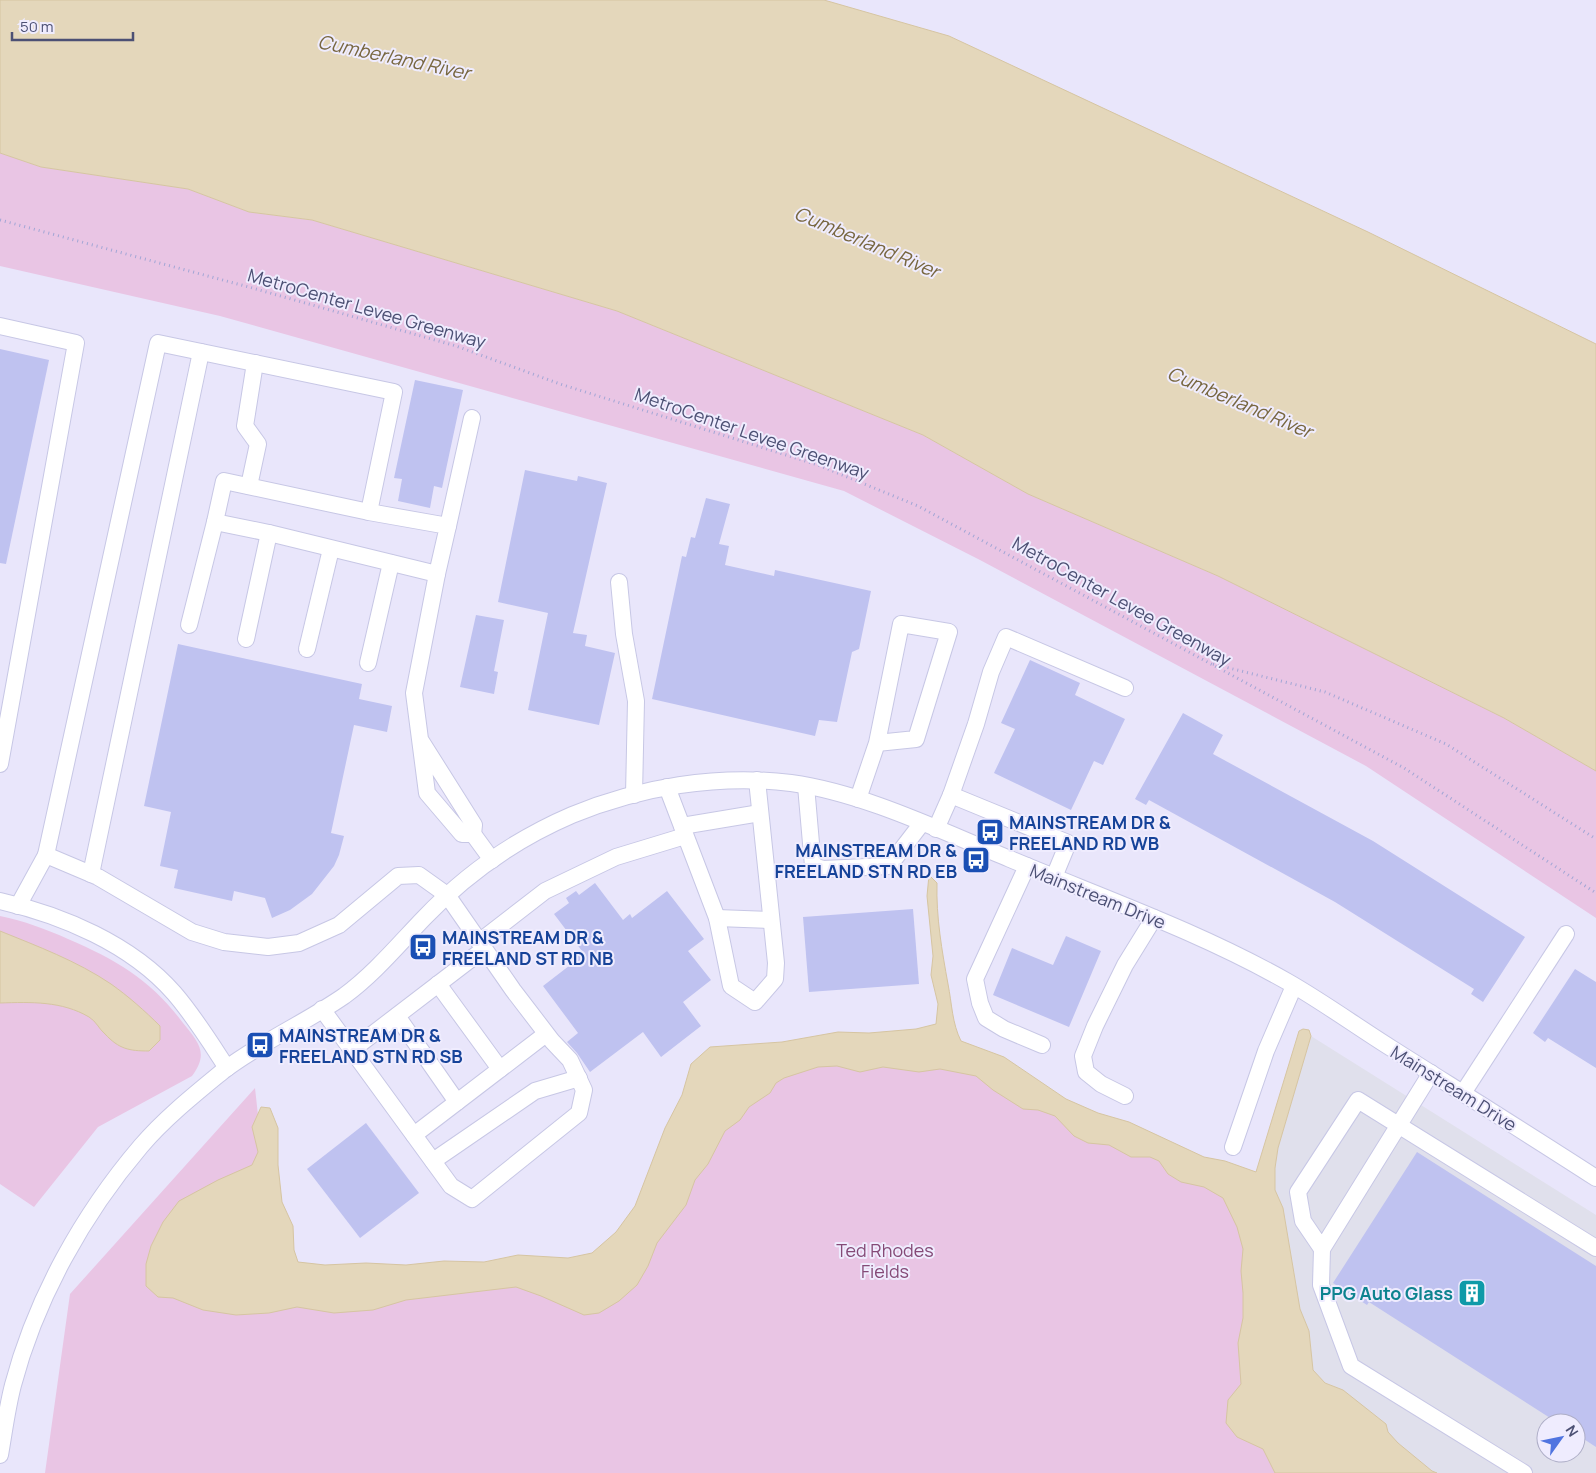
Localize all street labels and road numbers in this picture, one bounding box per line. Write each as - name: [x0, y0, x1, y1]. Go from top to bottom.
- street label: MetroCenter Levee Greenway: [245, 262, 489, 354]
- street label: MetroCenter Levee Greenway: [632, 382, 873, 485]
- street label: MetroCenter Levee Greenway: [1008, 531, 1236, 672]
- street label: Mainstream Drive: [1027, 858, 1169, 934]
- street label: Mainstream Drive: [1386, 1040, 1522, 1136]

